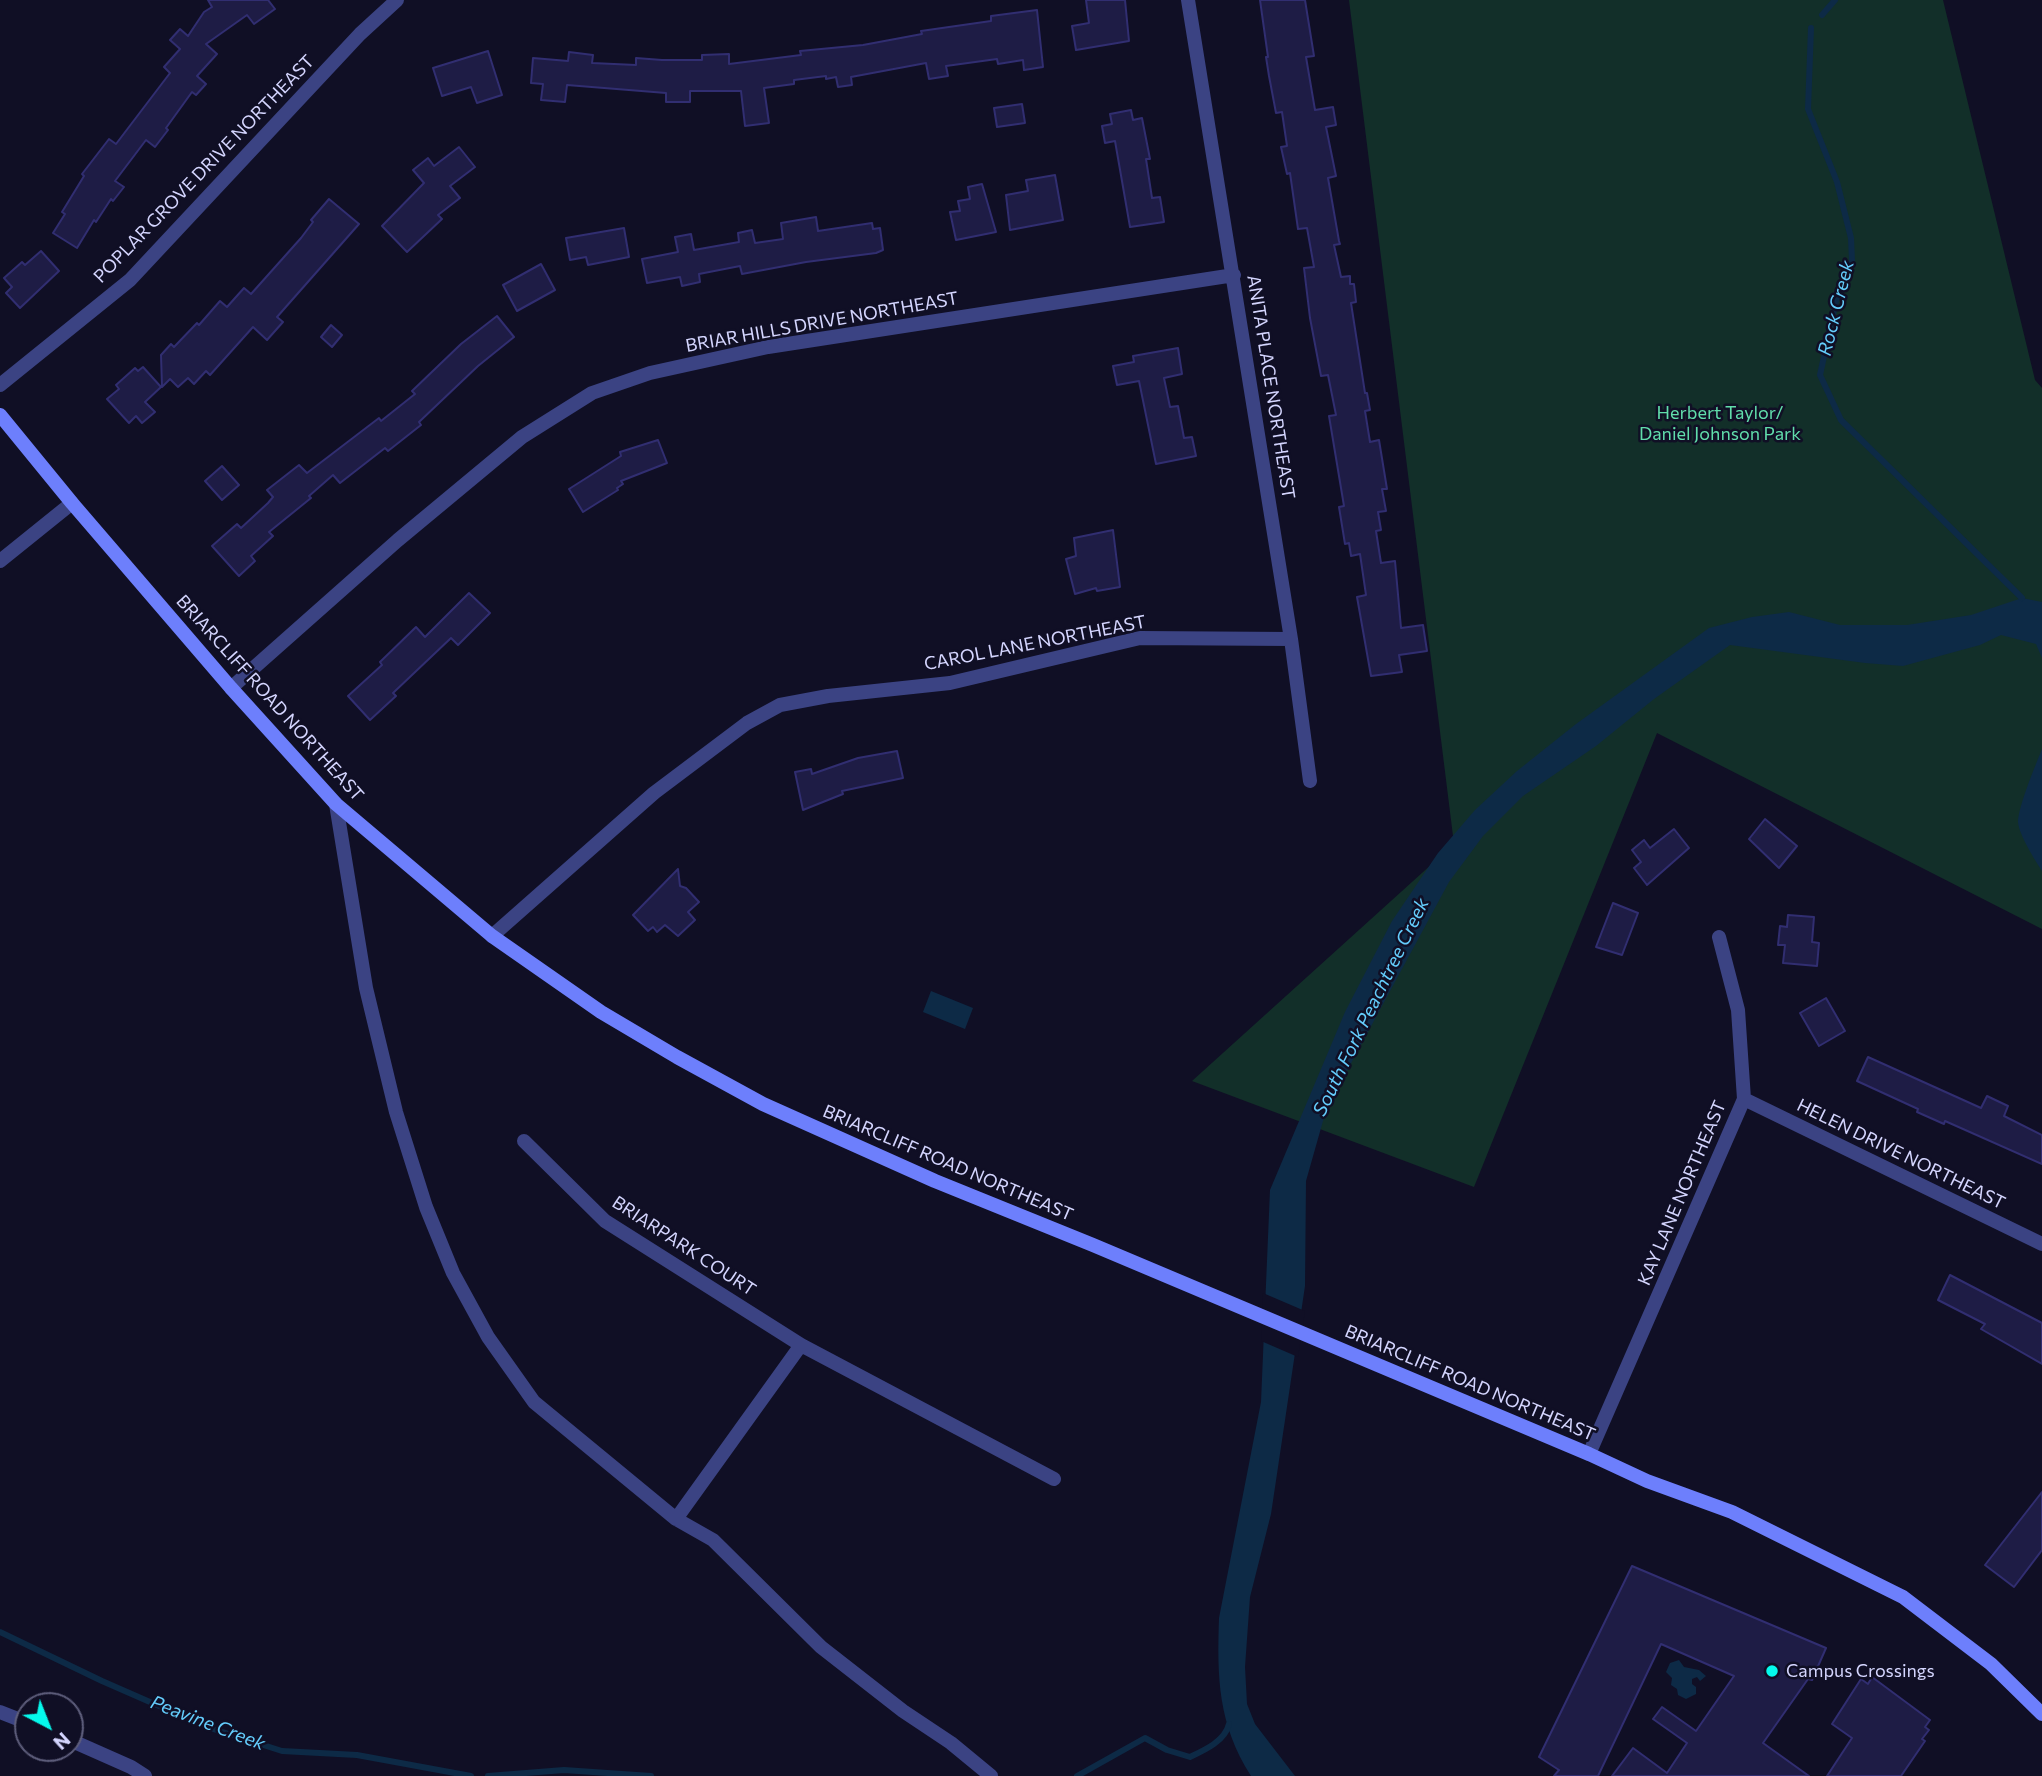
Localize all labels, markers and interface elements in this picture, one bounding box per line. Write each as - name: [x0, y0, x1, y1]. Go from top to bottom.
- street label: POPLAR GROVE DRIVE NORTHEAST: [89, 51, 319, 287]
- water label: Rock Creek: [1813, 258, 1859, 358]
- street label: ANITA PLACE NORTHEAST: [1243, 273, 1299, 501]
- street label: BRIAR HILLS DRIVE NORTHEAST: [684, 287, 960, 357]
- park label: Herbert Taylor/ Daniel Johnson Park: [1639, 402, 1801, 444]
- street label: BRIARCLIFF ROAD NORTHEAST: [172, 591, 368, 805]
- street label: CAROL LANE NORTHEAST: [922, 611, 1148, 675]
- water label: South Fork Peachtree Creek: [1308, 894, 1434, 1120]
- street label: HELEN DRIVE NORTHEAST: [1793, 1094, 2009, 1214]
- street label: KAY LANE NORTHEAST: [1633, 1097, 1731, 1289]
- street label: BRIARCLIFF ROAD NORTHEAST: [820, 1100, 1076, 1226]
- street label: BRIARPARK COURT: [608, 1191, 760, 1301]
- street label: BRIARCLIFF ROAD NORTHEAST: [1342, 1320, 1598, 1446]
- place label: Campus Crossings: [1786, 1660, 1935, 1682]
- marker: Campus Crossings: [1764, 1663, 1780, 1679]
- water label: Peavine Creek: [147, 1691, 269, 1755]
- north arrow: [14, 1692, 84, 1762]
- text: N: [49, 1728, 75, 1755]

